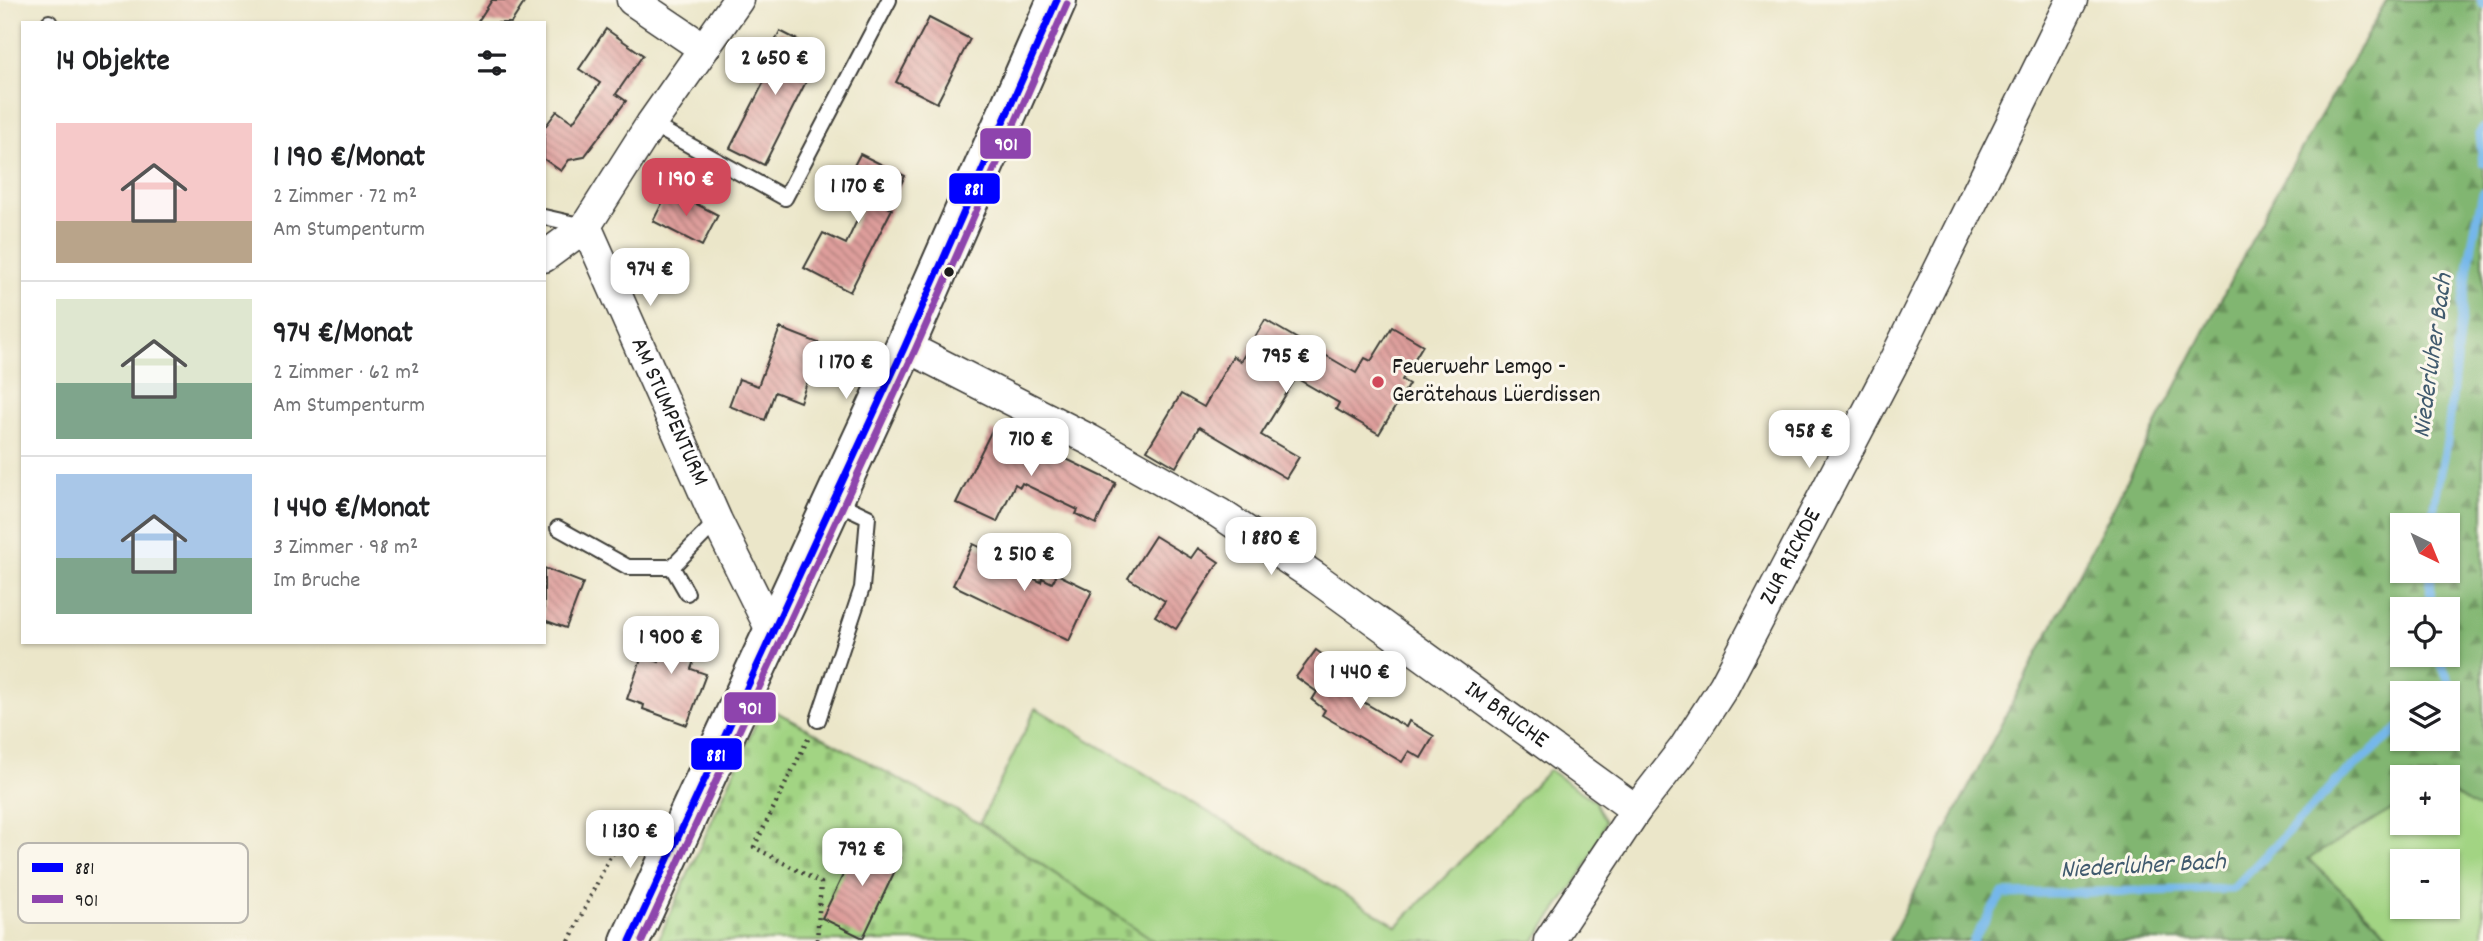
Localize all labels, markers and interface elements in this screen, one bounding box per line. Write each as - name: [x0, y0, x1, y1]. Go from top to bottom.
- pin: 2 650 €: [710, 38, 840, 97]
- text: 14 Objekte: [56, 42, 170, 85]
- text: 2 650 €: [741, 43, 809, 76]
- icon: filters: [473, 44, 511, 82]
- line badge: 901: [979, 127, 1032, 160]
- text: 901: [994, 133, 1018, 160]
- text: 1 190 €/Monat: [273, 138, 425, 181]
- icon: home: [112, 151, 196, 235]
- pin: 1 190 €: [621, 158, 751, 218]
- text: 1 190 €: [658, 164, 714, 197]
- pin: 1 170 €: [793, 166, 923, 225]
- text: 1 170 €: [831, 171, 885, 204]
- line badge: 881: [948, 172, 1001, 205]
- text: 881: [964, 178, 984, 205]
- text: 2 Zimmer · 72 m²: [273, 181, 417, 214]
- text: Am Stumpenturm: [273, 214, 425, 247]
- pin: 974 €: [601, 248, 699, 308]
- text: 974 €: [627, 254, 674, 287]
- unlabelled marker: [942, 265, 956, 279]
- water label: Niederluher Bach: [2404, 270, 2464, 441]
- text: 974 €/Monat: [273, 314, 413, 357]
- icon: home: [112, 327, 196, 411]
- street label: AM STUMPENTURM: [621, 332, 716, 492]
- pin: 795 €: [1237, 336, 1335, 395]
- text: 795 €: [1262, 341, 1310, 374]
- pin: 1 170 €: [781, 342, 911, 401]
- text: 1 170 €: [819, 347, 873, 380]
- place label: Feuerwehr Lemgo - Gerätehaus Lüerdissen: [1392, 351, 1600, 413]
- text: 2 Zimmer · 62 m²: [273, 357, 420, 390]
- marker: Feuerwehr Lemgo - Gerätehaus Lüerdissen: [1370, 374, 1386, 390]
- text: Am Stumpenturm: [273, 390, 425, 423]
- pin: 958 €: [1760, 410, 1858, 470]
- text: 958 €: [1785, 416, 1833, 449]
- pin: 710 €: [982, 419, 1080, 478]
- text: 710 €: [1009, 424, 1053, 457]
- text: 1 440 €/Monat: [273, 489, 430, 532]
- icon: home: [112, 502, 196, 586]
- street label: ZUR RICKDE: [1752, 503, 1831, 611]
- north arrow: [2390, 513, 2460, 583]
- map controls: [2390, 513, 2460, 919]
- pin: 1 880 €: [1206, 518, 1336, 577]
- text: 1 880 €: [1241, 523, 1301, 556]
- text: 3 Zimmer · 98 m²: [273, 532, 418, 565]
- pin: 2 510 €: [959, 534, 1089, 593]
- text: 2 510 €: [993, 539, 1055, 572]
- text: Im Bruche: [273, 565, 360, 598]
- button: locate: [2390, 597, 2460, 667]
- pin: 1 900 €: [606, 616, 736, 676]
- text: 1 900 €: [639, 622, 703, 655]
- pin: 1 440 €: [1295, 652, 1425, 711]
- text: 1 440 €: [1330, 657, 1390, 690]
- street label: IM BRUCHE: [1457, 673, 1555, 758]
- button: layers: [2390, 681, 2460, 751]
- line badge: 901: [723, 691, 777, 724]
- text: 901: [738, 697, 762, 724]
- line badge: 881: [690, 737, 743, 771]
- text: 881: [706, 744, 726, 771]
- button: +: [2390, 765, 2460, 835]
- pin: 1 130 €: [565, 810, 695, 870]
- text: 1 130 €: [602, 816, 658, 849]
- pin: 792 €: [813, 828, 911, 888]
- text: 792 €: [838, 834, 886, 867]
- legend: [18, 843, 248, 923]
- water label: Niederluher Bach: [2059, 844, 2228, 890]
- button: −: [2390, 849, 2460, 919]
- text: 881: [75, 857, 94, 884]
- text: 901: [75, 889, 98, 916]

